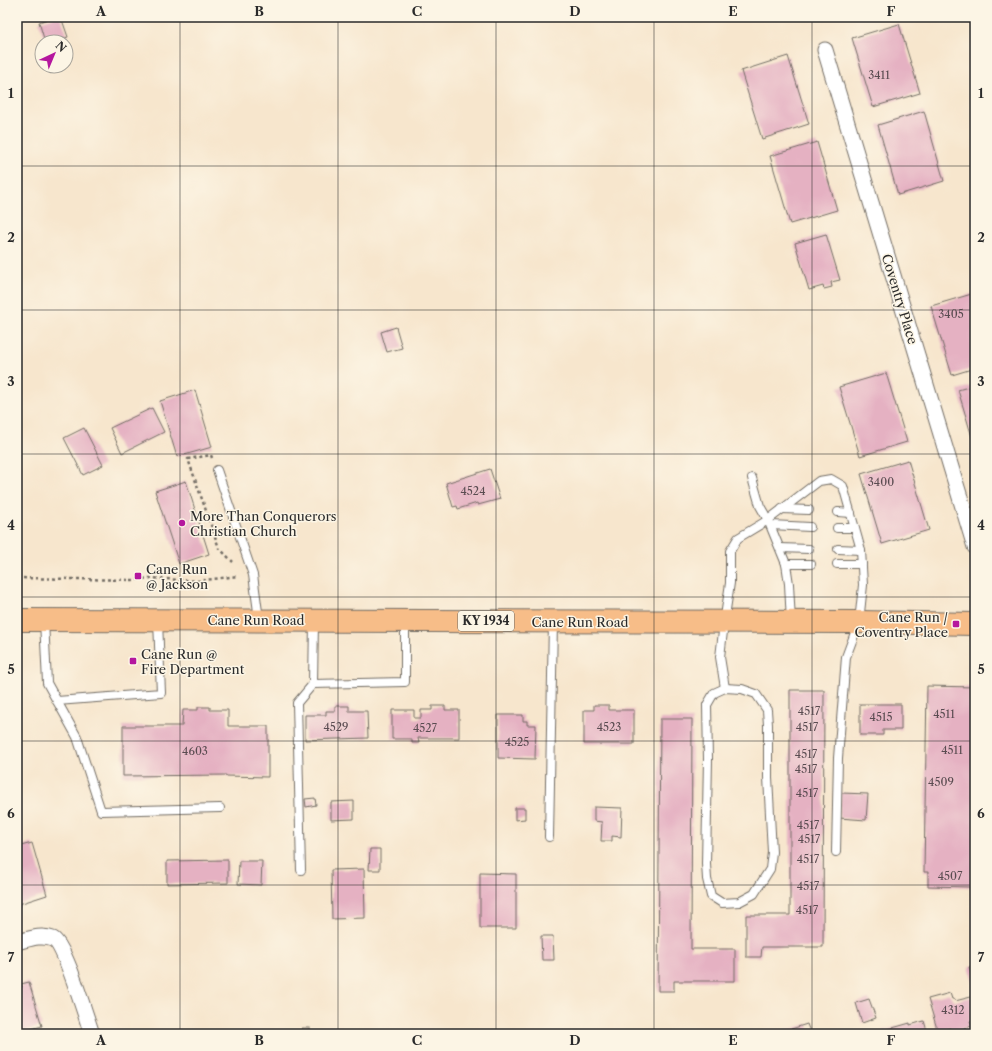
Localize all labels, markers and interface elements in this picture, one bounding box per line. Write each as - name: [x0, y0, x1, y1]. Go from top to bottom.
- text: A: [95, 3, 107, 19]
- text: B: [254, 3, 264, 19]
- text: C: [412, 3, 422, 19]
- text: D: [569, 3, 581, 19]
- text: E: [728, 3, 738, 19]
- text: F: [887, 3, 896, 19]
- north arrow: [34, 34, 74, 74]
- text: N: [53, 38, 70, 55]
- house number: 3411: [868, 68, 890, 82]
- text: 1: [8, 85, 14, 101]
- text: 1: [978, 85, 984, 101]
- text: 2: [7, 229, 15, 245]
- text: 2: [977, 229, 985, 245]
- street label: Coventry Place: [879, 252, 921, 346]
- house number: 3405: [938, 307, 964, 321]
- text: 3: [7, 373, 15, 389]
- text: 3: [977, 373, 985, 389]
- house number: 3400: [868, 475, 894, 489]
- house number: 4524: [460, 484, 486, 498]
- place label: More Than Conquerors Christian Church: [190, 508, 337, 539]
- text: 4: [7, 517, 15, 533]
- text: 4: [977, 517, 985, 533]
- marker: More Than Conquerors Christian Church: [177, 518, 187, 528]
- place label: Cane Run @ Jackson: [146, 561, 208, 592]
- marker: Cane Run @ Jackson: [133, 571, 143, 581]
- place label: Cane Run / Coventry Place: [855, 609, 948, 640]
- road number: KY 1934: [458, 611, 514, 631]
- street label: Cane Run Road: [207, 612, 305, 628]
- street label: Cane Run Road: [531, 614, 629, 630]
- marker: Cane Run / Coventry Place: [951, 619, 961, 629]
- place label: Cane Run @ Fire Department: [141, 646, 245, 677]
- marker: Cane Run @ Fire Department: [128, 656, 138, 666]
- text: 5: [7, 661, 15, 677]
- text: 5: [977, 661, 985, 677]
- house number: 4517: [798, 704, 821, 718]
- house number: 4511: [933, 707, 955, 721]
- house number: 4515: [870, 710, 892, 724]
- house number: 4529: [323, 720, 349, 734]
- house number: 4523: [597, 720, 621, 734]
- house number: 4517: [796, 720, 819, 734]
- house number: 4527: [413, 721, 438, 735]
- house number: 4525: [505, 735, 529, 749]
- house number: 4511: [941, 743, 963, 757]
- house number: 4603: [182, 744, 208, 758]
- house number: 4517: [795, 747, 818, 761]
- house number: 4517: [795, 762, 818, 776]
- house number: 4509: [928, 775, 954, 789]
- house number: 4517: [796, 786, 819, 800]
- text: 6: [7, 805, 15, 821]
- text: 6: [977, 805, 985, 821]
- house number: 4517: [797, 818, 820, 832]
- house number: 4517: [798, 832, 821, 846]
- house number: 4517: [797, 852, 820, 866]
- house number: 4507: [938, 869, 963, 883]
- house number: 4517: [797, 879, 820, 893]
- house number: 4517: [796, 903, 819, 917]
- text: 7: [8, 949, 15, 965]
- text: 7: [978, 949, 985, 965]
- house number: 4312: [941, 1003, 965, 1017]
- text: A: [95, 1032, 107, 1048]
- text: B: [254, 1032, 264, 1048]
- text: C: [412, 1032, 422, 1048]
- text: D: [569, 1032, 581, 1048]
- text: E: [728, 1032, 738, 1048]
- text: F: [887, 1032, 896, 1048]

